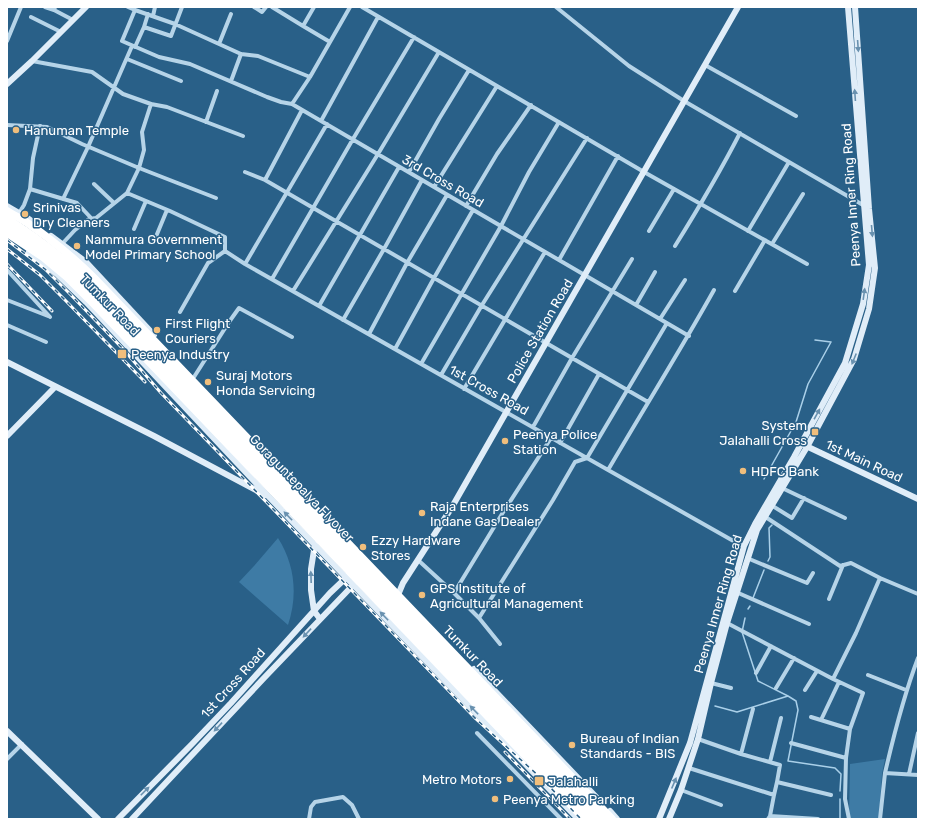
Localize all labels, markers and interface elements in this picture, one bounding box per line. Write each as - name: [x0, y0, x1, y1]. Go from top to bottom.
- one-way arrow: [855, 40, 862, 52]
- one-way arrow: [852, 89, 859, 101]
- place label: Hanuman Temple: [24, 123, 129, 138]
- street label: Peenya Inner Ring Road: [839, 123, 864, 267]
- marker: Hanuman Temple: [11, 125, 21, 135]
- street label: 3rd Cross Road: [400, 152, 486, 210]
- place label: Srinivas Dry Cleaners: [33, 200, 110, 230]
- marker: Srinivas Dry Cleaners: [20, 209, 30, 219]
- one-way arrow: [868, 225, 875, 237]
- place label: Nammura Government Model Primary School: [85, 232, 222, 262]
- marker: Nammura Government Model Primary School: [72, 241, 82, 251]
- street label: Tumkur Road: [77, 271, 143, 339]
- street label: Police Station Road: [504, 276, 576, 386]
- one-way arrow: [861, 288, 867, 300]
- place label: First Flight Couriers: [165, 316, 230, 346]
- marker: First Flight Couriers: [152, 325, 162, 335]
- place label: Peenya Industry: [131, 347, 230, 362]
- marker: Peenya Industry: [116, 348, 128, 360]
- one-way arrow: [851, 353, 857, 364]
- street label: 1st Cross Road: [447, 362, 531, 418]
- place label: Suraj Motors Honda Servicing: [216, 368, 315, 399]
- marker: Suraj Motors Honda Servicing: [203, 377, 213, 387]
- one-way arrow: [814, 408, 820, 420]
- place label: System Jalahalli Cross: [719, 418, 807, 448]
- place label: Peenya Police Station: [513, 427, 597, 457]
- marker: System Jalahalli Cross: [810, 427, 820, 437]
- street label: Goraguntepalya Flyover: [246, 431, 357, 546]
- marker: Peenya Police Station: [500, 436, 510, 446]
- street label: 1st Main Road: [823, 437, 905, 485]
- place label: HDFC Bank: [751, 464, 819, 479]
- marker: HDFC Bank: [738, 466, 748, 476]
- place label: Raja Enterprises Indane Gas Dealer: [430, 499, 539, 529]
- marker: Raja Enterprises Indane Gas Dealer: [417, 508, 427, 518]
- one-way arrow: [283, 511, 293, 521]
- place label: Ezzy Hardware Stores: [371, 533, 461, 563]
- street label: Peenya Inner Ring Road: [691, 533, 746, 675]
- marker: Ezzy Hardware Stores: [358, 542, 368, 552]
- one-way arrow: [308, 570, 314, 583]
- place label: GPS Institute of Agricultural Management: [430, 581, 583, 612]
- marker: GPS Institute of Agricultural Management: [417, 590, 427, 600]
- one-way arrow: [379, 611, 388, 621]
- street label: Tumkur Road: [440, 622, 506, 690]
- one-way arrow: [302, 628, 312, 638]
- street label: 1st Cross Road: [198, 645, 268, 721]
- one-way arrow: [469, 705, 478, 715]
- one-way arrow: [214, 723, 223, 732]
- place label: Bureau of Indian Standards - BIS: [580, 731, 679, 761]
- marker: Bureau of Indian Standards - BIS: [567, 740, 577, 750]
- place label: Metro Motors: [422, 772, 502, 787]
- marker: Metro Motors: [505, 774, 515, 784]
- place label: Jalahalli: [548, 774, 598, 789]
- marker: Jalahalli: [533, 775, 545, 787]
- one-way arrow: [672, 777, 678, 789]
- one-way arrow: [140, 786, 150, 796]
- place label: Peenya Metro Parking: [503, 792, 635, 808]
- marker: Peenya Metro Parking: [490, 794, 500, 804]

